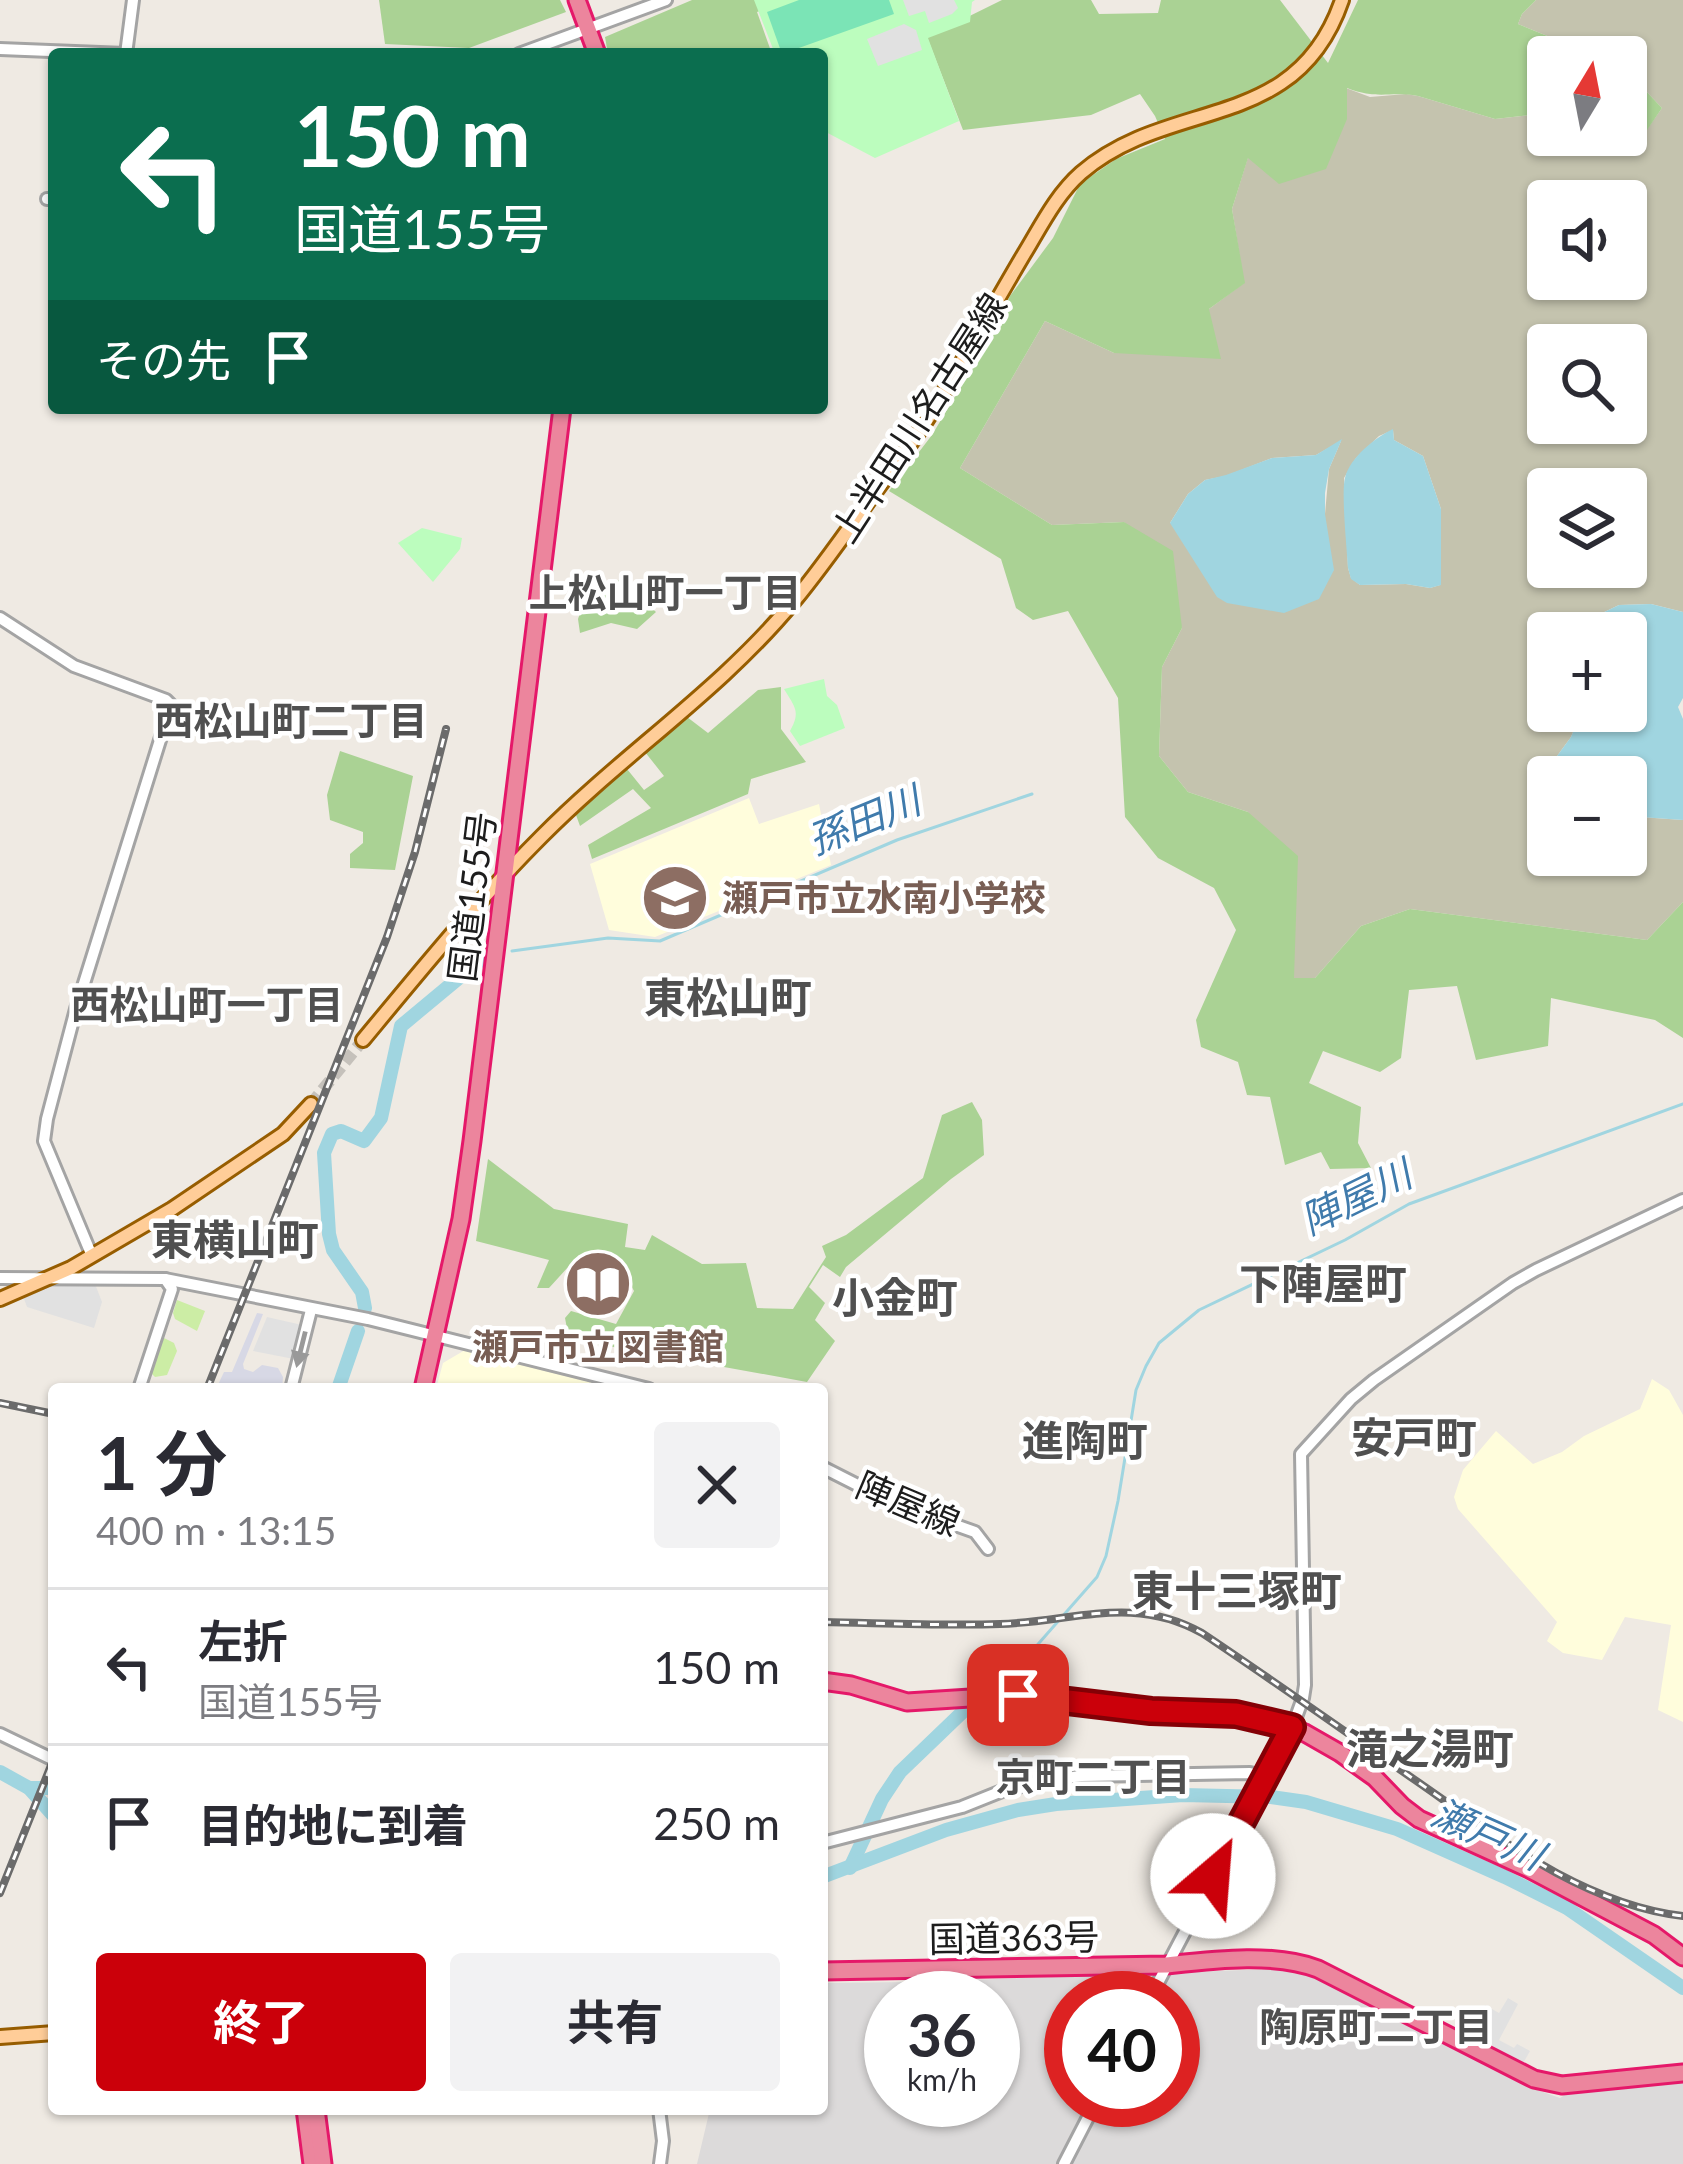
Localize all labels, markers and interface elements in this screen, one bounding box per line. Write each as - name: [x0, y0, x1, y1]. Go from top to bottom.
- north arrow: [1527, 36, 1647, 156]
- map controls: [1527, 36, 1647, 876]
- text: 150 m: [294, 84, 531, 185]
- icon: left: [96, 96, 252, 252]
- button: sound: [1527, 180, 1647, 300]
- text: 国道155号: [294, 196, 550, 261]
- street label: 上半田川名古屋線: [821, 285, 1015, 550]
- icon: arrive: [255, 324, 321, 390]
- button: search: [1527, 324, 1647, 444]
- text: その先: [96, 333, 231, 387]
- button: layers: [1527, 468, 1647, 588]
- district label: 上松山町一丁目: [528, 569, 802, 615]
- button: +: [1527, 612, 1647, 732]
- district label: 西松山町二丁目: [154, 697, 428, 743]
- button: −: [1527, 756, 1647, 876]
- water label: 孫田川: [801, 774, 930, 862]
- street label: 国道155号: [439, 810, 503, 984]
- school or university icon: 瀬戸市立水南小学校: [640, 863, 710, 933]
- place label: 瀬戸市立水南小学校: [722, 875, 1046, 919]
- district label: 東松山町: [644, 972, 812, 1022]
- district label: 西松山町一丁目: [70, 981, 344, 1027]
- water label: 陣屋川: [1293, 1148, 1422, 1242]
- district label: 東横山町: [151, 1214, 319, 1264]
- library icon: 瀬戸市立図書館: [563, 1249, 633, 1319]
- district label: 下陣屋町: [1239, 1258, 1407, 1308]
- district label: 小金町: [832, 1272, 958, 1322]
- place label: 瀬戸市立図書館: [472, 1324, 724, 1368]
- one-way arrow: [291, 1331, 310, 1368]
- district label: 安戸町: [1351, 1412, 1477, 1462]
- district label: 進陶町: [1022, 1415, 1148, 1465]
- text: 1 分: [96, 1419, 227, 1505]
- button: close: [654, 1422, 780, 1548]
- street label: 陣屋線: [850, 1462, 967, 1544]
- text: 400 m · 13:15: [96, 1507, 336, 1553]
- district label: 東十三塚町: [1132, 1565, 1342, 1615]
- text: 左折: [198, 1614, 288, 1668]
- icon: left: [96, 1634, 162, 1700]
- text: 150 m: [653, 1640, 780, 1694]
- pin: [967, 1644, 1069, 1746]
- icon: arrive: [985, 1662, 1051, 1728]
- text: 国道155号: [198, 1678, 383, 1724]
- district label: 滝之湯町: [1346, 1723, 1514, 1773]
- district label: 京町二丁目: [995, 1753, 1191, 1799]
- water label: 瀬戸川: [1426, 1788, 1555, 1880]
- icon: arrive: [96, 1790, 162, 1856]
- text: 250 m: [653, 1796, 780, 1850]
- text: 目的地に到着: [198, 1798, 468, 1852]
- position arrow: [1150, 1813, 1276, 1939]
- street label: 国道363号: [928, 1914, 1100, 1960]
- button: 終了: [96, 1953, 426, 2091]
- button: 共有: [450, 1953, 780, 2091]
- speed limit sign: 40: [1044, 1971, 1200, 2127]
- text: 36: [907, 1998, 977, 2070]
- district label: 陶原町二丁目: [1259, 2003, 1493, 2049]
- text: km/h: [907, 2061, 977, 2097]

